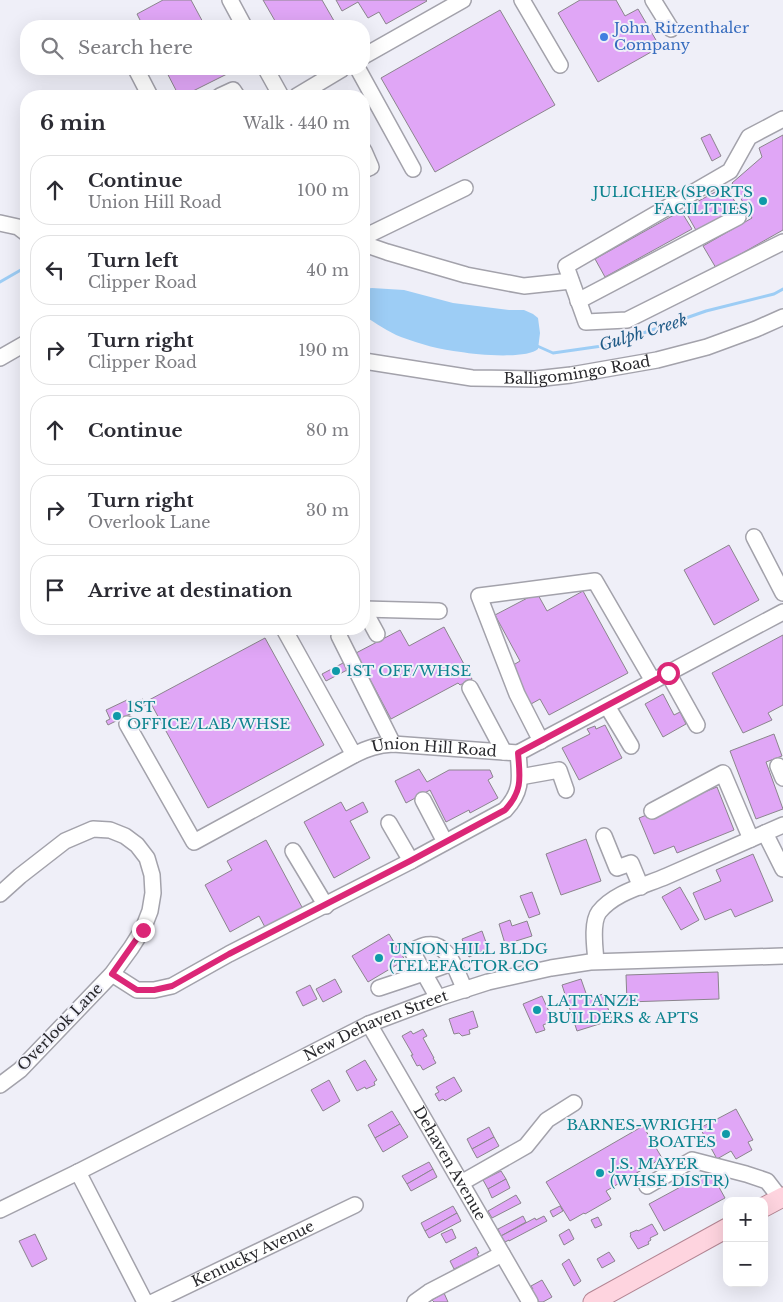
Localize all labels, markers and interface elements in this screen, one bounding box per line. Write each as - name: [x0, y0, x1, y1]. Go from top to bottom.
- place label: John Ritzenthaler Company: [612, 18, 750, 54]
- search box: [20, 20, 370, 75]
- marker: John Ritzenthaler Company: [598, 31, 610, 43]
- icon: search: [38, 34, 66, 62]
- text: Search here: [78, 36, 193, 59]
- text: 6 min: [40, 110, 106, 136]
- text: Walk · 440 m: [243, 113, 350, 133]
- text: Continue: [88, 169, 183, 192]
- icon: ahead: [41, 176, 69, 204]
- text: 100 m: [297, 180, 349, 200]
- place label: JULICHER (SPORTS FACILITIES): [591, 182, 753, 218]
- text: Union Hill Road: [88, 192, 222, 212]
- marker: JULICHER (SPORTS FACILITIES): [757, 195, 769, 207]
- text: Turn left: [88, 249, 179, 272]
- icon: left: [41, 256, 69, 284]
- text: 40 m: [306, 260, 349, 280]
- text: Clipper Road: [88, 272, 197, 292]
- water label: Gulph Creek: [597, 309, 689, 355]
- text: Turn right: [88, 329, 194, 352]
- icon: right: [41, 336, 69, 364]
- text: 190 m: [298, 340, 349, 360]
- street label: Balligomingo Road: [504, 351, 652, 388]
- text: Clipper Road: [88, 352, 197, 372]
- icon: ahead: [41, 416, 69, 444]
- text: Continue: [88, 419, 183, 442]
- text: 80 m: [306, 420, 349, 440]
- text: Turn right: [88, 489, 194, 512]
- icon: right: [41, 496, 69, 524]
- text: 30 m: [306, 500, 349, 520]
- text: Overlook Lane: [88, 512, 210, 532]
- icon: arrive: [41, 576, 69, 604]
- text: Arrive at destination: [88, 579, 292, 602]
- place label: 1ST OFF/WHSE: [346, 661, 471, 680]
- route start: [657, 662, 680, 685]
- marker: 1ST OFF/WHSE: [330, 665, 342, 677]
- place label: 1ST OFFICE/LAB/WHSE: [127, 697, 290, 733]
- marker: 1ST OFFICE/LAB/WHSE: [111, 710, 123, 722]
- street label: Union Hill Road: [370, 734, 497, 760]
- route end: [132, 919, 155, 942]
- place label: UNION HILL BLDG (TELEFACTOR CO: [389, 939, 548, 975]
- marker: UNION HILL BLDG (TELEFACTOR CO: [373, 952, 385, 964]
- street label: Overlook Lane: [13, 979, 106, 1075]
- street label: New Dehaven Street: [300, 985, 450, 1065]
- place label: LATTANZE BUILDERS & APTS: [547, 991, 699, 1027]
- marker: LATTANZE BUILDERS & APTS: [531, 1004, 543, 1016]
- street label: Dehaven Avenue: [410, 1103, 491, 1224]
- place label: BARNES-WRIGHT BOATES: [566, 1115, 716, 1151]
- marker: BARNES-WRIGHT BOATES: [720, 1128, 732, 1140]
- place label: J.S. MAYER (WHSE DISTR): [608, 1154, 729, 1190]
- marker: J.S. MAYER (WHSE DISTR): [594, 1167, 606, 1179]
- map controls: [723, 1197, 768, 1287]
- button: +: [723, 1197, 768, 1242]
- street label: Kentucky Avenue: [189, 1216, 317, 1291]
- button: −: [723, 1242, 768, 1287]

